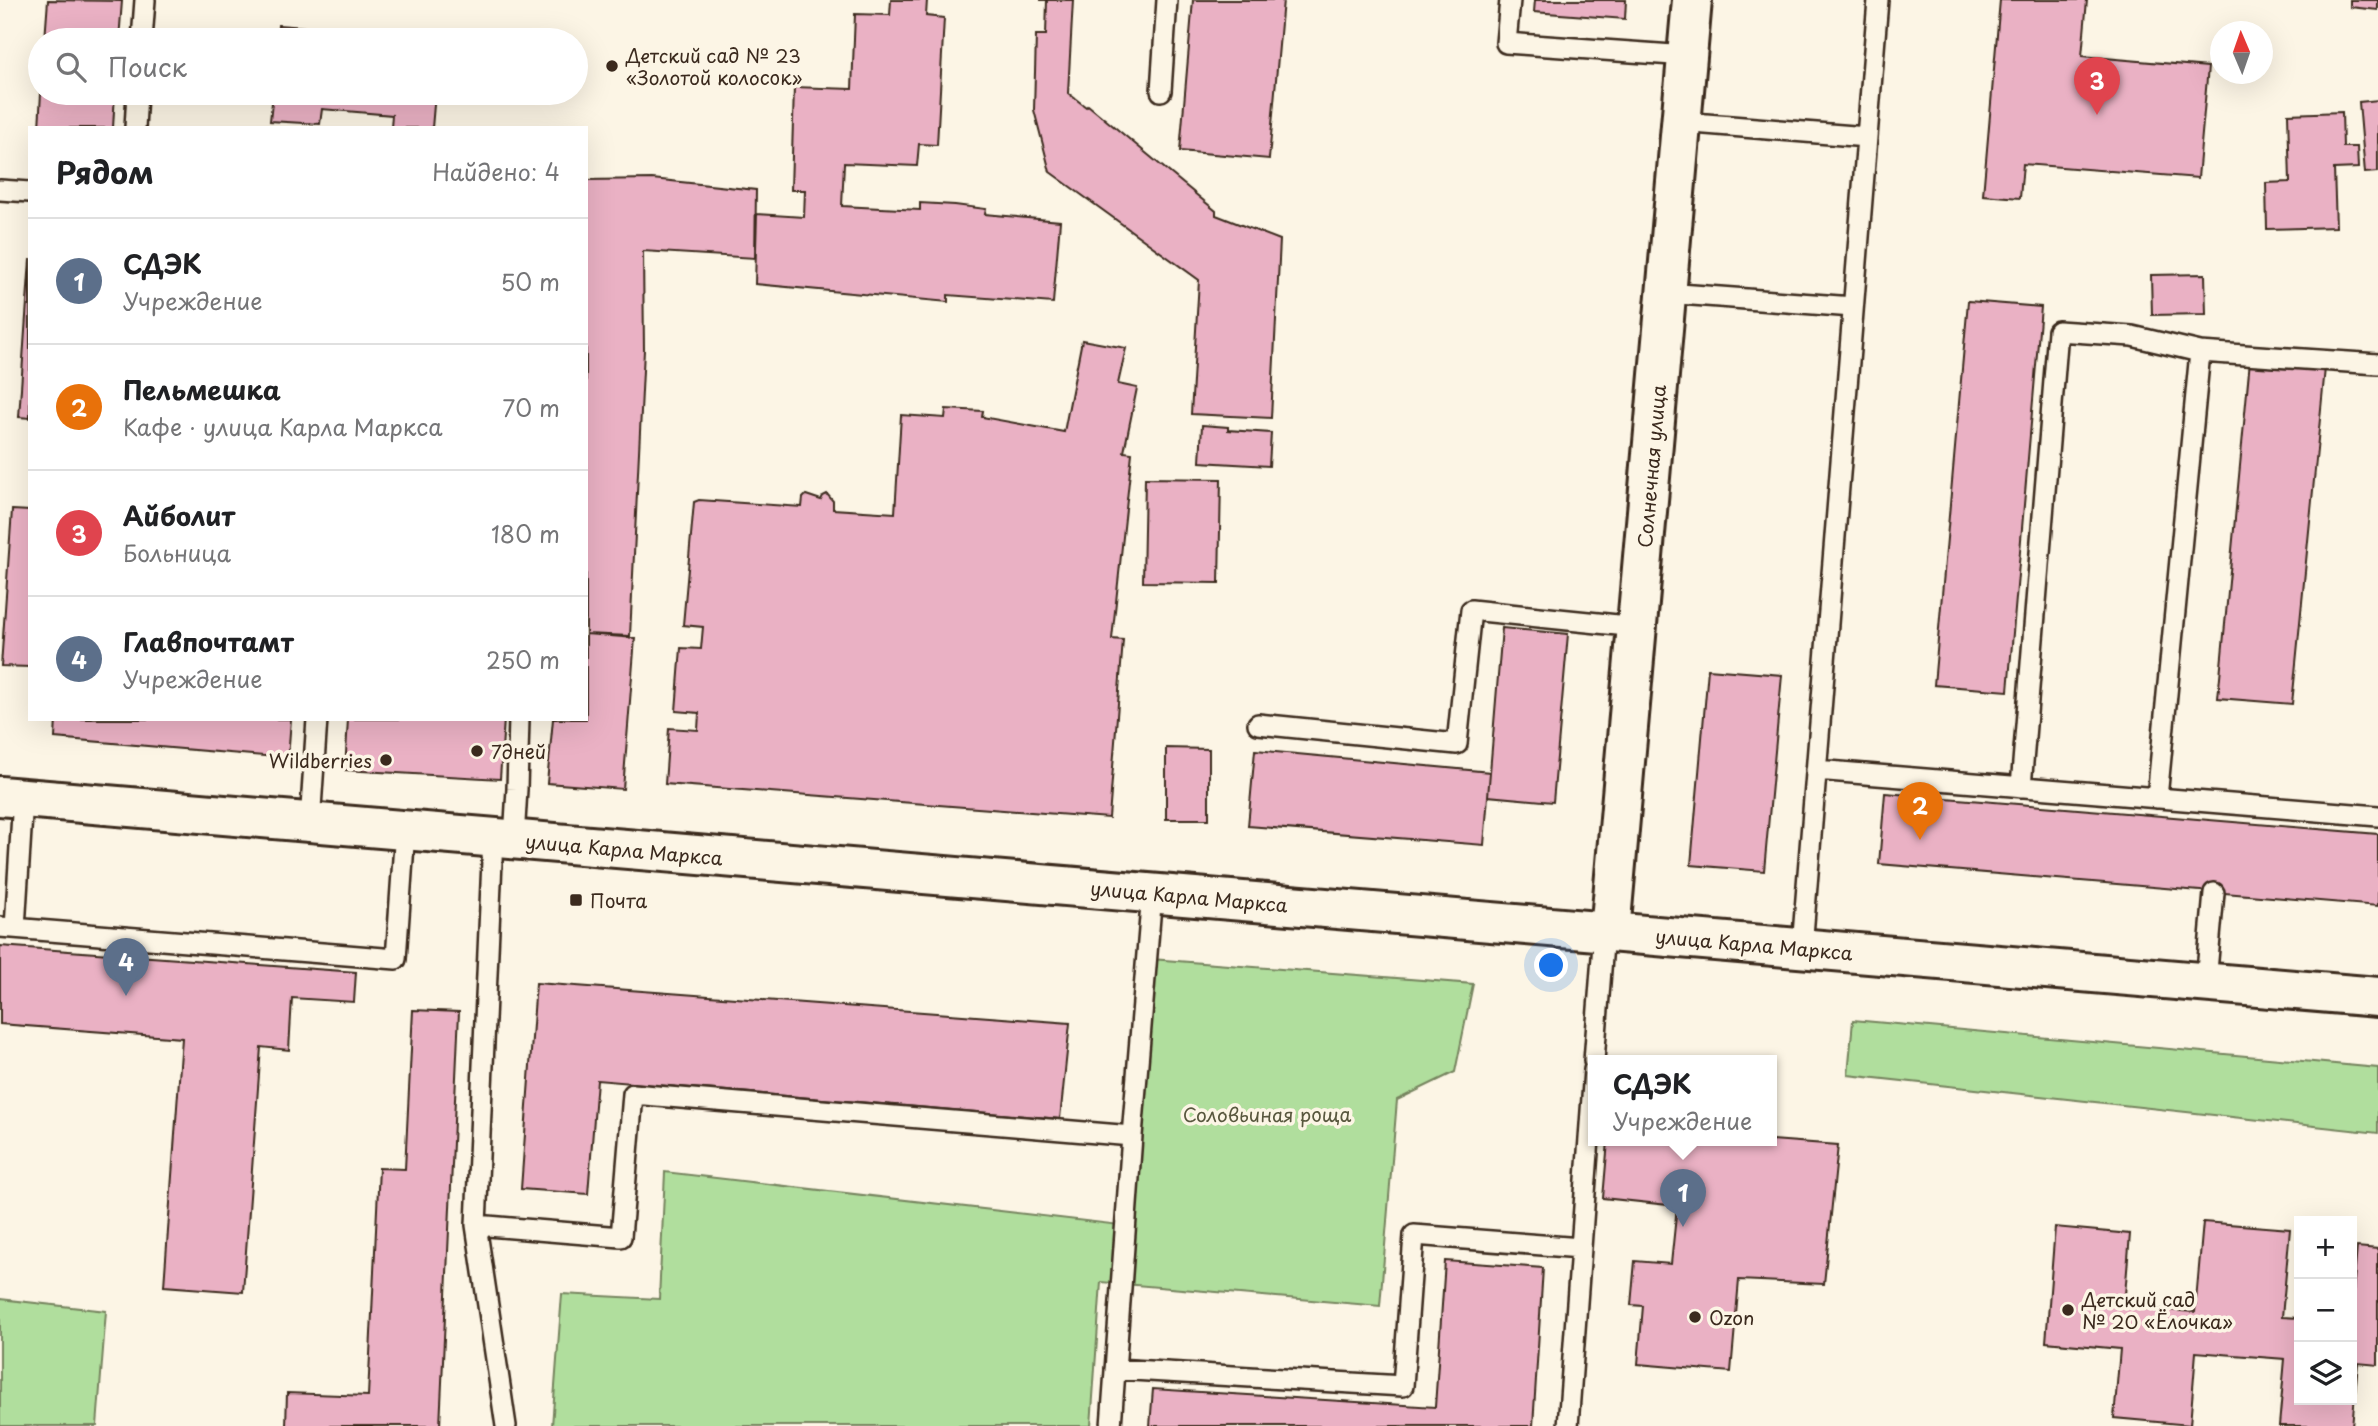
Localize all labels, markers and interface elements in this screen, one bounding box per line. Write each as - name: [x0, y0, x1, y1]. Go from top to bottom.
- north arrow: [2210, 21, 2273, 84]
- search box: [28, 28, 588, 105]
- place label: Детский сад № 23 «Золотой колосок»: [625, 41, 802, 91]
- text: Поиск: [108, 47, 187, 86]
- icon: search: [52, 48, 90, 86]
- pin: 3: [2074, 57, 2120, 115]
- marker: Детский сад № 23 «Золотой колосок»: [604, 58, 620, 74]
- text: Рядом: [56, 149, 154, 194]
- text: Найдено: 4: [432, 154, 560, 189]
- text: СДЭК: [123, 244, 202, 283]
- text: 1: [74, 264, 85, 299]
- text: 50 m: [500, 264, 560, 299]
- text: Учреждение: [123, 283, 263, 318]
- text: Пельмешка: [123, 370, 281, 409]
- street label: Солнечная улица: [1630, 383, 1672, 549]
- text: 2: [71, 390, 87, 425]
- text: 70 m: [502, 390, 560, 425]
- text: Кафе · улица Карла Маркса: [123, 409, 442, 444]
- text: Айболит: [123, 496, 235, 535]
- text: 3: [71, 516, 87, 551]
- text: 180 m: [491, 516, 560, 551]
- text: Больница: [123, 535, 231, 570]
- text: Главпочтамт: [123, 622, 294, 661]
- text: 4: [71, 642, 87, 677]
- text: 250 m: [486, 642, 560, 677]
- text: Учреждение: [123, 661, 263, 696]
- place label: 7дней: [491, 737, 546, 765]
- marker: 7дней: [469, 743, 485, 759]
- place label: Wildberries: [269, 746, 372, 774]
- marker: Wildberries: [378, 752, 394, 768]
- pin: 2: [1897, 782, 1943, 840]
- street label: улица Карла Маркса: [524, 826, 724, 872]
- street label: улица Карла Маркса: [1089, 873, 1289, 919]
- place label: Почта: [590, 886, 647, 914]
- marker: Почта: [568, 892, 584, 908]
- street label: улица Карла Маркса: [1654, 921, 1854, 967]
- pin: 4: [103, 938, 149, 996]
- your location: [1534, 948, 1568, 982]
- popup: [1588, 1055, 1777, 1146]
- text: СДЭК: [1613, 1064, 1691, 1103]
- park label: Соловьиная роща: [1183, 1100, 1352, 1128]
- text: Учреждение: [1613, 1103, 1752, 1138]
- pin: 1: [1660, 1169, 1706, 1227]
- map controls: [2294, 1216, 2357, 1405]
- button: +: [2294, 1216, 2357, 1279]
- button: −: [2294, 1279, 2357, 1342]
- place label: Детский сад № 20 «Ёлочка»: [2081, 1285, 2233, 1335]
- marker: Детский сад № 20 «Ёлочка»: [2060, 1302, 2076, 1318]
- place label: Ozon: [1709, 1303, 1754, 1331]
- marker: Ozon: [1687, 1309, 1703, 1325]
- button: layers: [2294, 1342, 2357, 1405]

